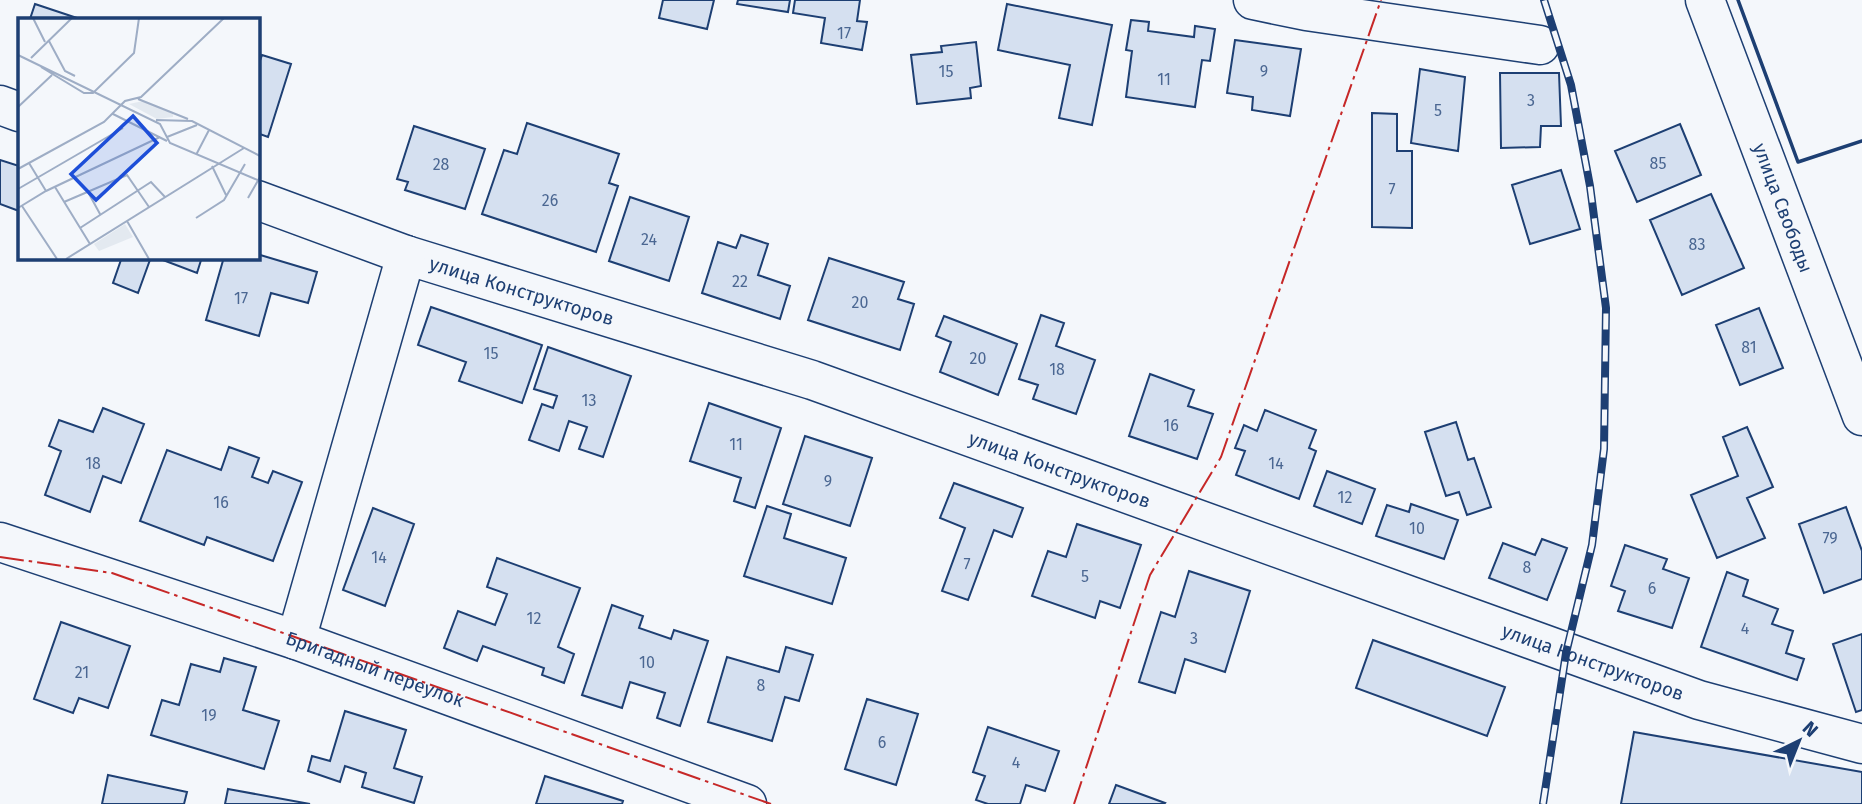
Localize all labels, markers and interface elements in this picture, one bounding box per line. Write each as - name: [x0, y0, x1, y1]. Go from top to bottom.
- inset map: [18, 18, 259, 259]
- house number: 17: [837, 24, 851, 43]
- house number: 15: [939, 62, 953, 81]
- house number: 9: [1260, 62, 1268, 81]
- house number: 11: [1157, 70, 1171, 89]
- house number: 3: [1527, 91, 1535, 110]
- house number: 5: [1434, 101, 1442, 120]
- street label: улица Свободы: [1748, 140, 1818, 276]
- house number: 85: [1650, 154, 1666, 173]
- house number: 28: [433, 155, 450, 174]
- house number: 7: [1388, 180, 1396, 199]
- house number: 26: [542, 191, 558, 210]
- house number: 24: [641, 230, 657, 249]
- house number: 83: [1689, 235, 1705, 254]
- street label: улица Конструкторов: [427, 252, 617, 330]
- house number: 22: [732, 272, 748, 291]
- house number: 17: [234, 289, 248, 308]
- house number: 20: [852, 293, 868, 312]
- house number: 81: [1741, 338, 1757, 357]
- house number: 15: [484, 344, 498, 363]
- house number: 20: [970, 349, 986, 368]
- house number: 18: [1049, 360, 1065, 379]
- house number: 13: [582, 391, 596, 410]
- house number: 16: [1163, 416, 1179, 435]
- street label: улица Конструкторов: [965, 426, 1154, 513]
- house number: 11: [729, 435, 743, 454]
- house number: 18: [85, 454, 101, 473]
- house number: 14: [1268, 454, 1284, 473]
- house number: 9: [824, 472, 832, 491]
- house number: 12: [1338, 488, 1352, 507]
- house number: 16: [213, 493, 229, 512]
- house number: 10: [1409, 519, 1425, 538]
- house number: 79: [1822, 529, 1838, 548]
- house number: 14: [371, 548, 387, 567]
- house number: 7: [963, 555, 971, 574]
- house number: 8: [1523, 558, 1532, 577]
- house number: 5: [1081, 567, 1089, 586]
- house number: 6: [1648, 579, 1656, 598]
- house number: 12: [527, 609, 541, 628]
- street label: улица Конструкторов: [1499, 619, 1687, 706]
- house number: 4: [1741, 619, 1750, 638]
- street label: Бригадный переулок: [283, 626, 467, 712]
- house number: 3: [1190, 629, 1198, 648]
- house number: 10: [639, 653, 655, 672]
- house number: 21: [75, 663, 89, 682]
- house number: 8: [757, 676, 766, 695]
- house number: 19: [201, 706, 217, 725]
- north arrow: [1764, 706, 1834, 776]
- text: N: [1798, 716, 1823, 742]
- house number: 6: [878, 733, 886, 752]
- house number: 4: [1012, 753, 1021, 772]

